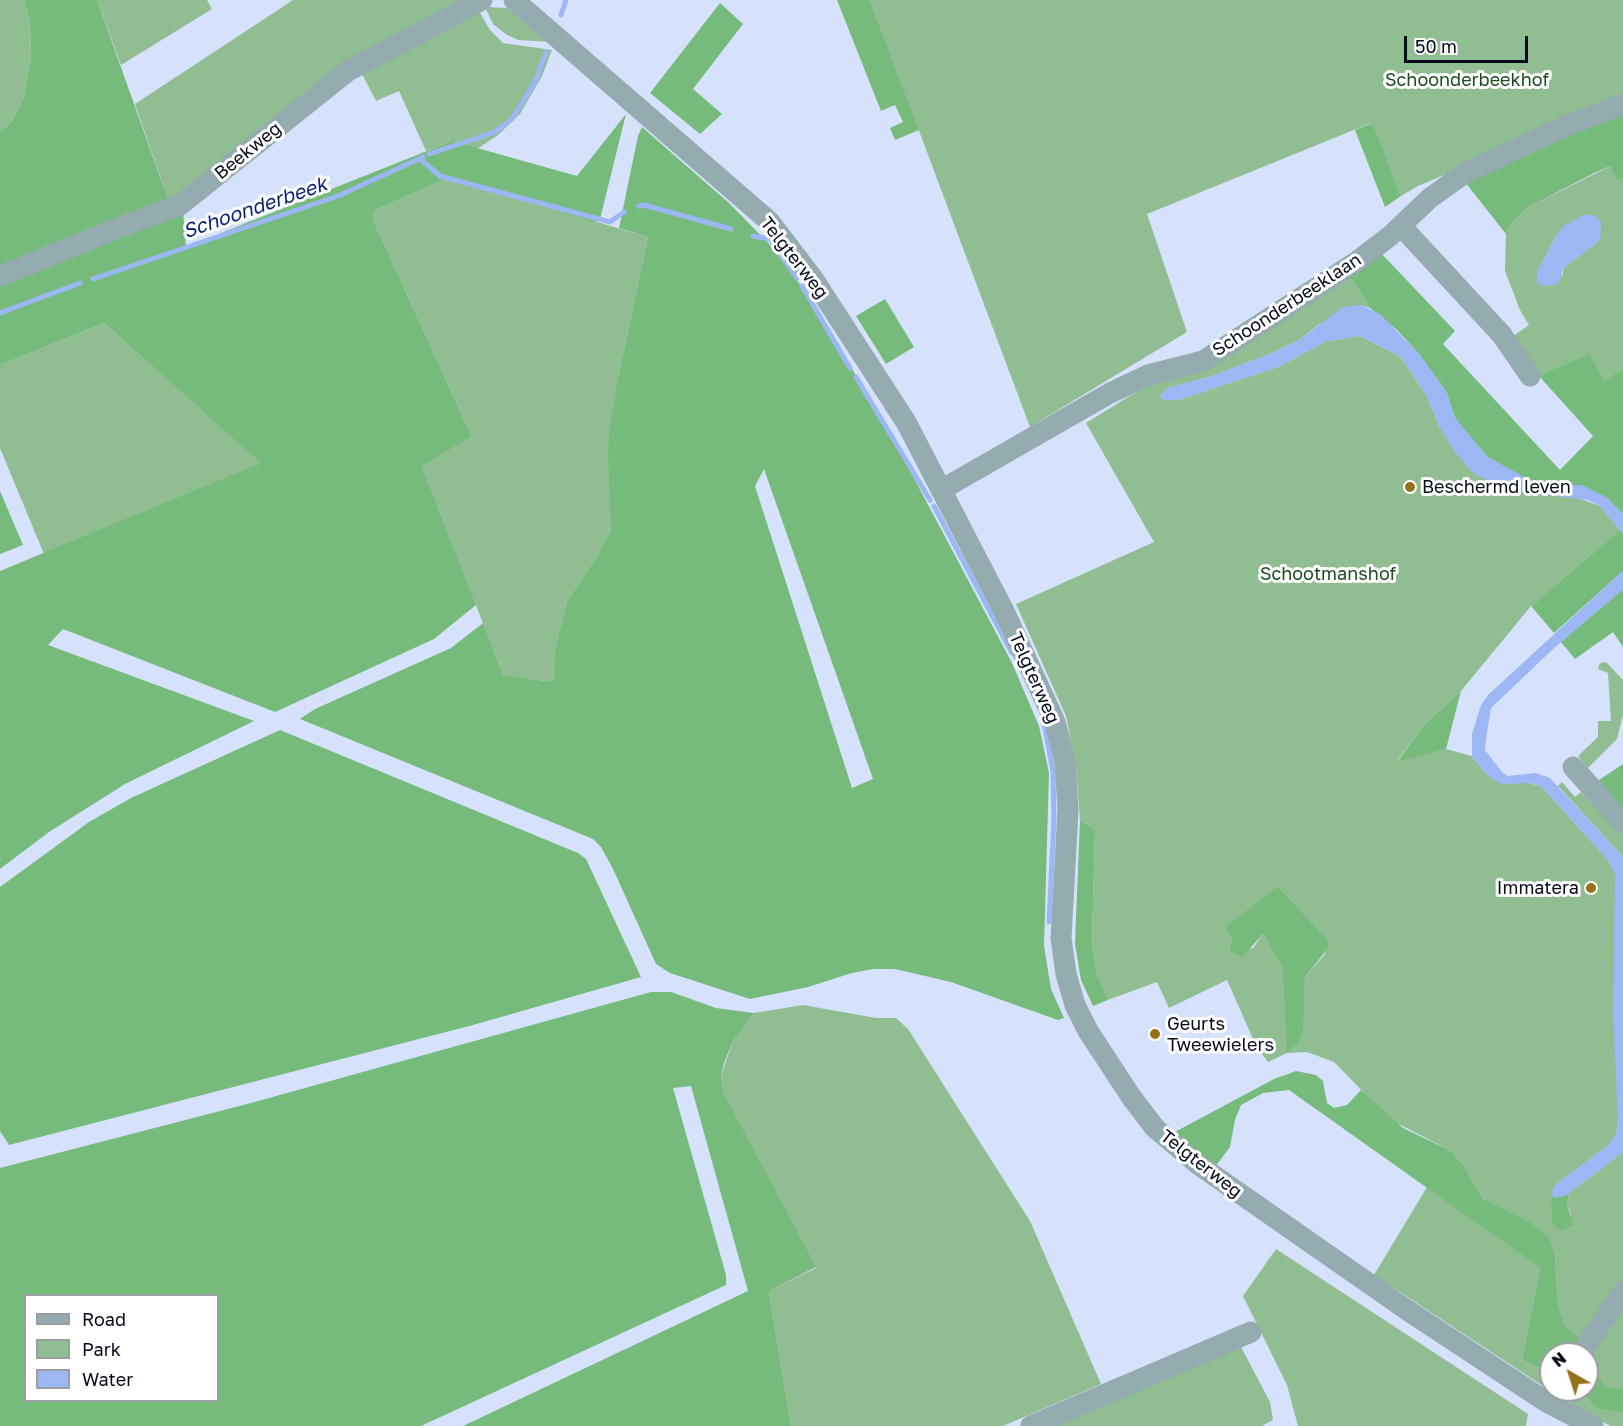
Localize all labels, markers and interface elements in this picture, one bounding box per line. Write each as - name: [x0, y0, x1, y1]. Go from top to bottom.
- scale bar: [1407, 24, 1532, 62]
- text: 50 m: [1415, 35, 1457, 57]
- park label: Schoonderbeekhof: [1385, 69, 1549, 91]
- street label: Beekweg: [210, 118, 286, 184]
- water label: Schoonderbeek: [180, 172, 330, 244]
- street label: Telgterweg: [755, 213, 833, 303]
- street label: Schoonderbeeklaan: [1209, 249, 1365, 361]
- place label: Beschermd leven: [1422, 476, 1571, 498]
- marker: Beschermd leven: [1403, 480, 1417, 494]
- park label: Schootmanshof: [1260, 563, 1396, 585]
- street label: Telgterweg: [1004, 629, 1064, 727]
- place label: Immatera: [1497, 877, 1579, 899]
- marker: Immatera: [1584, 881, 1598, 895]
- place label: Geurts Tweewielers: [1167, 1013, 1274, 1056]
- marker: Geurts Tweewielers: [1148, 1027, 1162, 1041]
- street label: Telgterweg: [1156, 1125, 1246, 1203]
- legend: [24, 1294, 219, 1402]
- text: Road: [82, 1308, 126, 1330]
- text: Park: [82, 1338, 121, 1360]
- north arrow: [1539, 1342, 1599, 1402]
- text: N: [1548, 1348, 1570, 1371]
- text: Water: [82, 1368, 133, 1390]

